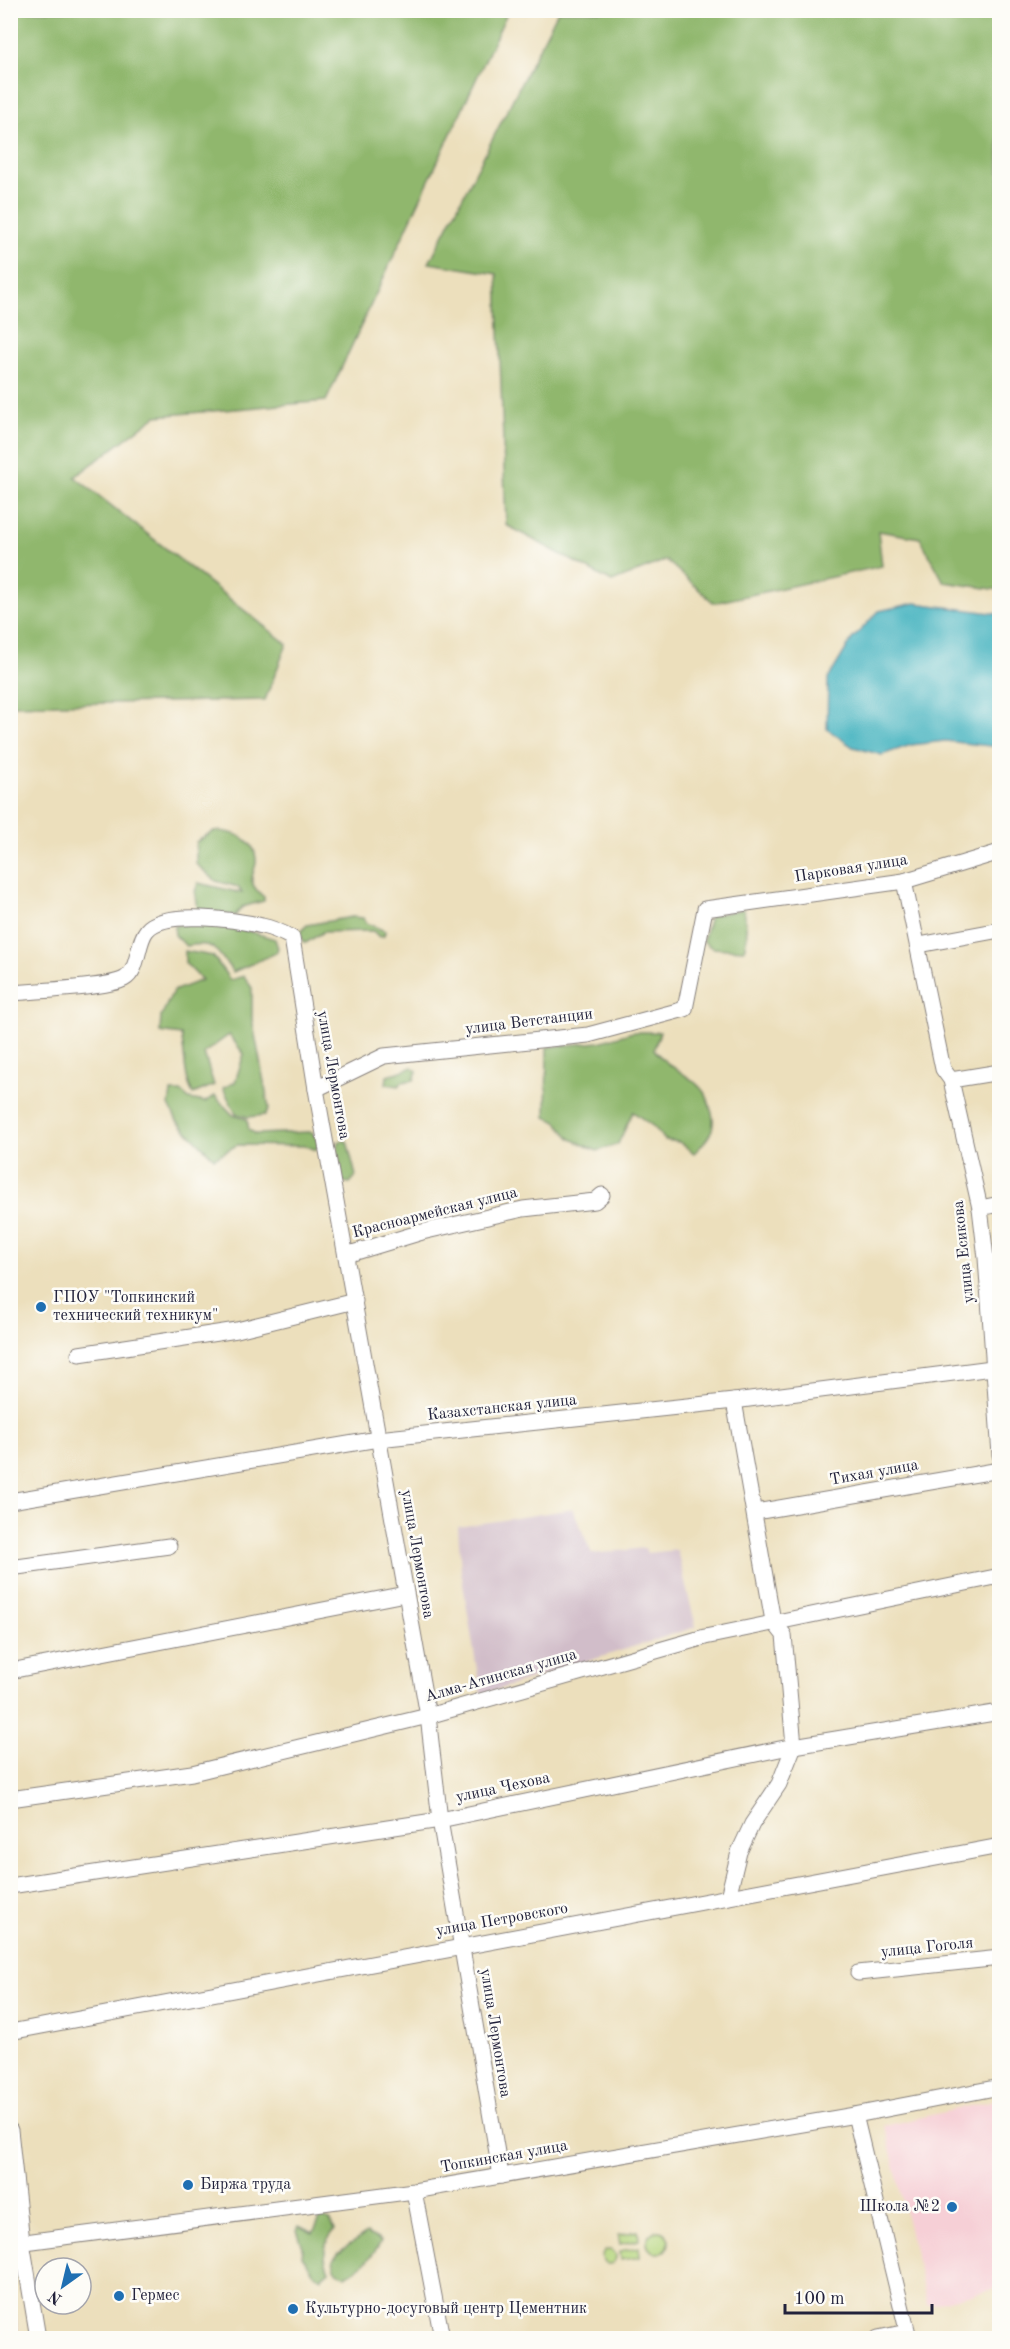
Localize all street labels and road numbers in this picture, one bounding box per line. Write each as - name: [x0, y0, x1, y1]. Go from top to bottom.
- street label: Парковая улица: [793, 852, 909, 886]
- street label: улица Ветстанции: [464, 1006, 594, 1038]
- street label: улица Лермонтова: [314, 1009, 352, 1141]
- street label: Красноармейская улица: [351, 1185, 519, 1241]
- street label: улица Есикова: [951, 1200, 977, 1304]
- street label: Казахстанская улица: [426, 1392, 578, 1424]
- street label: Тихая улица: [828, 1457, 920, 1489]
- street label: улица Лермонтова: [398, 1488, 436, 1620]
- street label: Алма-Атинская улица: [423, 1647, 579, 1705]
- street label: улица Чехова: [454, 1770, 552, 1806]
- street label: улица Петровского: [435, 1900, 569, 1940]
- street label: улица Гоголя: [880, 1935, 974, 1961]
- street label: улица Лермонтова: [477, 1967, 513, 2099]
- street label: Топкинская улица: [439, 2138, 569, 2176]

